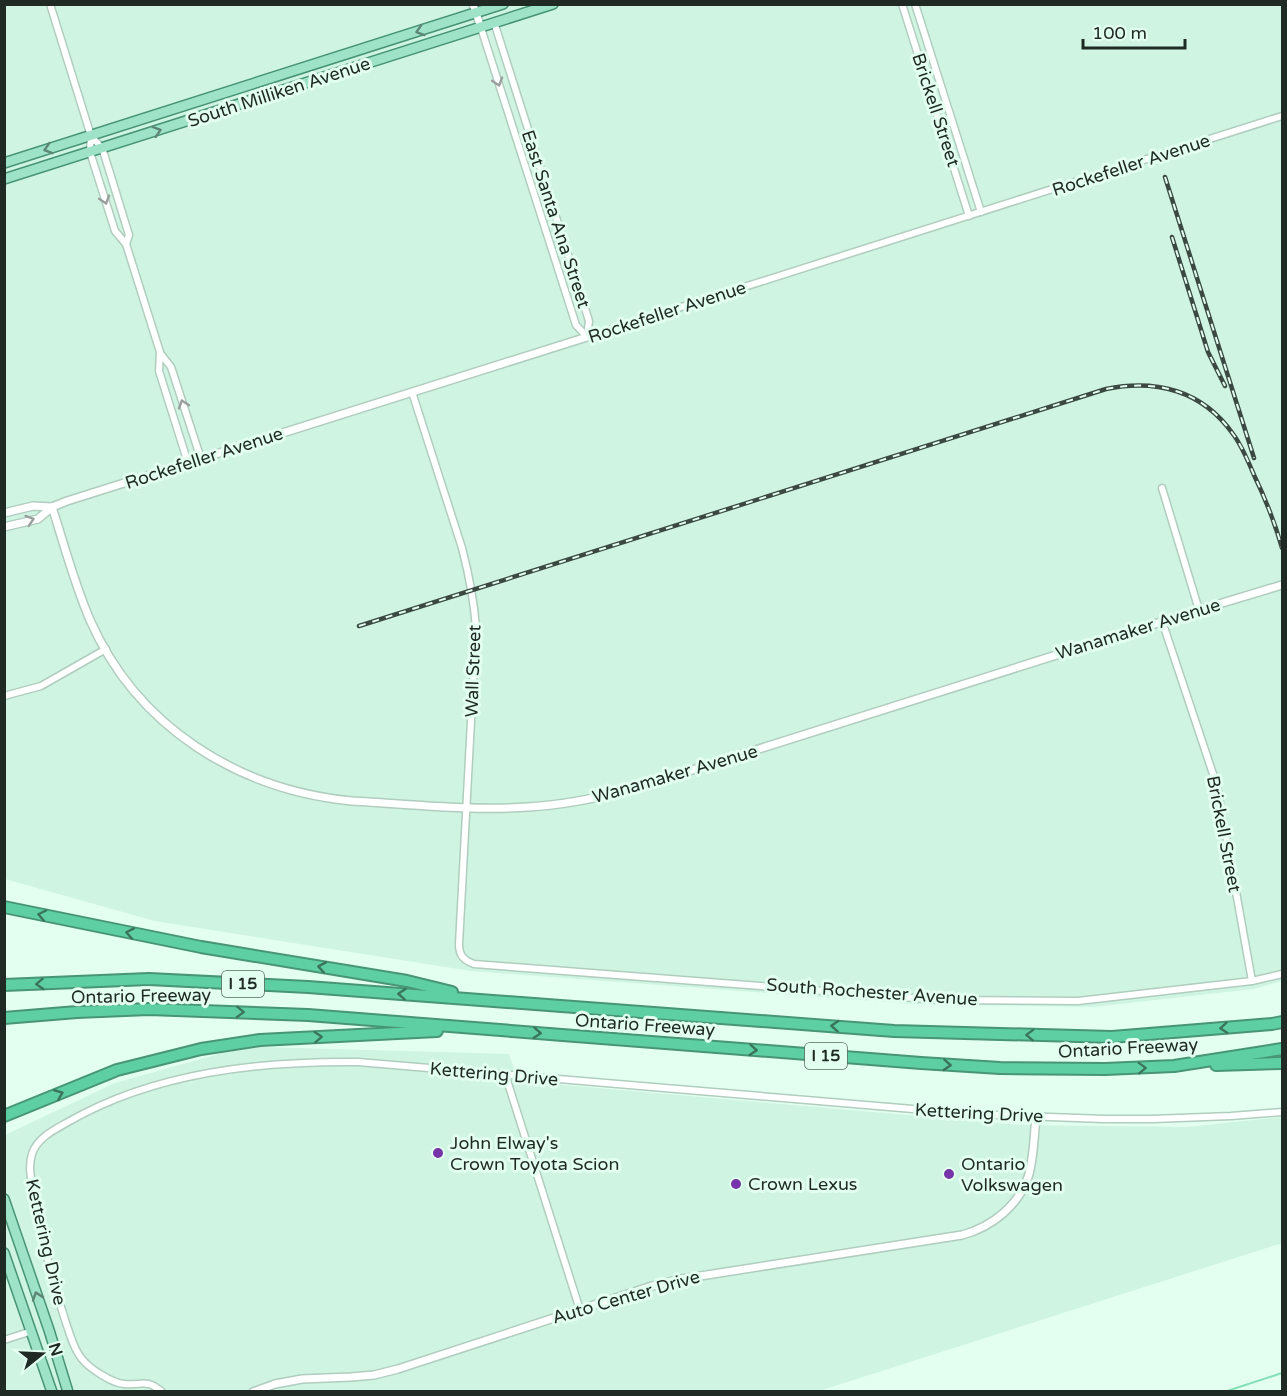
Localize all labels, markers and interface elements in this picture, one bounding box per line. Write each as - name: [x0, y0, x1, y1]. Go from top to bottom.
- scale bar: [1083, 12, 1185, 50]
- text: 100 m: [1092, 22, 1147, 44]
- one-way arrow: [415, 24, 426, 36]
- street label: Brickell Street: [907, 50, 965, 170]
- street label: South Milliken Avenue: [185, 52, 373, 132]
- one-way arrow: [491, 76, 503, 87]
- one-way arrow: [151, 126, 162, 138]
- street label: East Santa Ana Street: [517, 127, 595, 311]
- street label: Rockefeller Avenue: [1049, 129, 1213, 201]
- one-way arrow: [43, 142, 54, 155]
- one-way arrow: [98, 194, 110, 205]
- street label: Rockefeller Avenue: [585, 276, 749, 348]
- one-way arrow: [178, 399, 190, 410]
- street label: Rockefeller Avenue: [122, 422, 286, 494]
- one-way arrow: [24, 515, 35, 527]
- street label: Wanamaker Avenue: [1053, 593, 1223, 665]
- street label: Wall Street: [460, 624, 486, 718]
- street label: Wanamaker Avenue: [590, 740, 760, 808]
- street label: Brickell Street: [1202, 774, 1246, 894]
- one-way arrow: [38, 909, 48, 922]
- one-way arrow: [125, 927, 135, 940]
- one-way arrow: [317, 961, 327, 974]
- road number: I 15: [222, 971, 264, 997]
- street label: South Rochester Avenue: [766, 974, 978, 1010]
- one-way arrow: [36, 977, 45, 990]
- street label: Ontario Freeway: [71, 984, 212, 1008]
- one-way arrow: [398, 987, 407, 1000]
- one-way arrow: [236, 1006, 245, 1019]
- street label: Ontario Freeway: [574, 1009, 716, 1041]
- one-way arrow: [831, 1020, 840, 1033]
- one-way arrow: [1220, 1021, 1229, 1034]
- one-way arrow: [533, 1027, 542, 1040]
- one-way arrow: [1025, 1028, 1034, 1041]
- one-way arrow: [314, 1031, 323, 1044]
- street label: Ontario Freeway: [1057, 1033, 1199, 1063]
- one-way arrow: [748, 1043, 757, 1056]
- road number: I 15: [805, 1043, 847, 1069]
- street label: Kettering Drive: [429, 1057, 559, 1091]
- one-way arrow: [943, 1058, 952, 1071]
- one-way arrow: [1137, 1061, 1146, 1074]
- one-way arrow: [52, 1089, 63, 1101]
- street label: Kettering Drive: [914, 1099, 1044, 1127]
- place label: John Elway's Crown Toyota Scion: [450, 1132, 620, 1175]
- marker: John Elway's Crown Toyota Scion: [431, 1146, 445, 1160]
- place label: Ontario Volkswagen: [961, 1153, 1063, 1196]
- marker: Ontario Volkswagen: [942, 1167, 956, 1181]
- place label: Crown Lexus: [748, 1173, 858, 1195]
- street label: Kettering Drive: [21, 1177, 71, 1307]
- marker: Crown Lexus: [729, 1177, 743, 1191]
- street label: Auto Center Drive: [550, 1265, 702, 1329]
- one-way arrow: [32, 1291, 45, 1302]
- north arrow: [12, 1324, 72, 1384]
- text: N: [44, 1340, 67, 1359]

